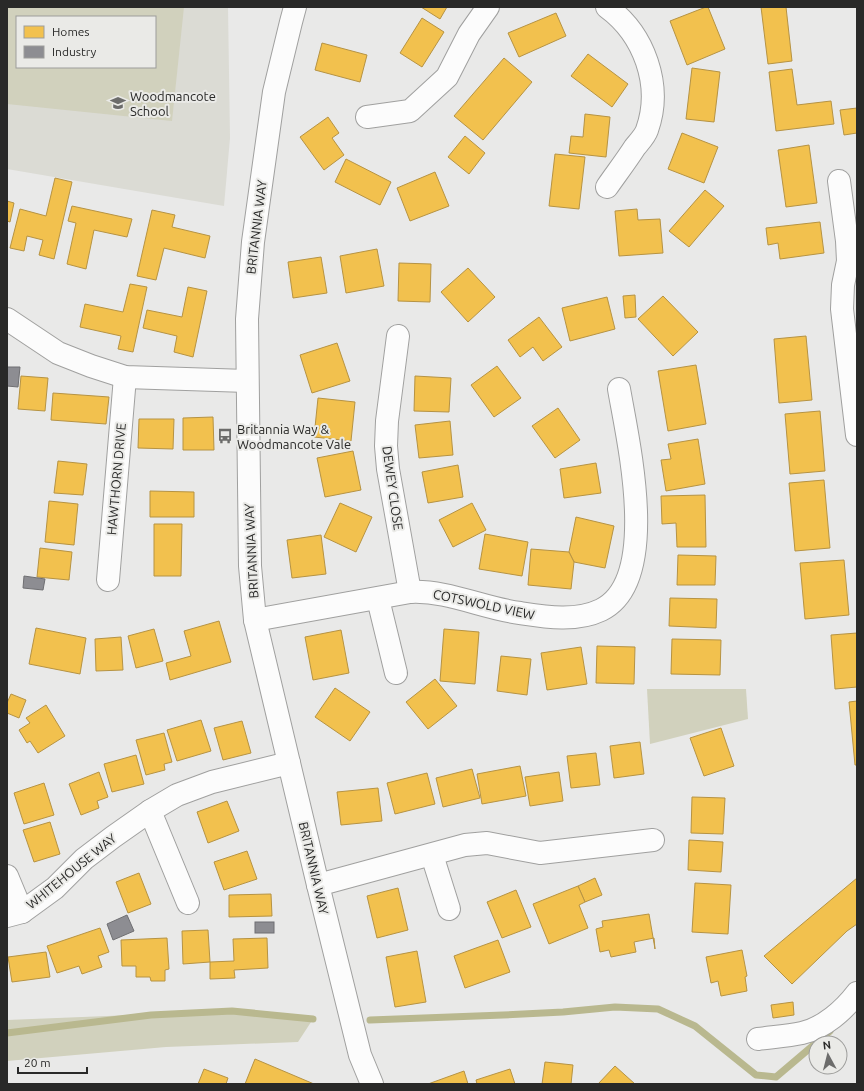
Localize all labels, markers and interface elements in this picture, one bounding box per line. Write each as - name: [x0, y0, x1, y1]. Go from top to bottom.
- legend: [16, 16, 156, 68]
- text: Homes: [52, 25, 90, 38]
- text: Industry: [52, 45, 97, 58]
- place label: Woodmancote School: [130, 89, 216, 118]
- school or university icon: Woodmancote School: [109, 94, 127, 112]
- street label: BRITANNIA WAY: [243, 179, 269, 275]
- street label: HAWTHORN DRIVE: [104, 422, 128, 536]
- place label: Britannia Way & Woodmancote Vale: [237, 422, 351, 451]
- bus stop icon: Britannia Way & Woodmancote Vale: [216, 427, 234, 445]
- street label: DEWEY CLOSE: [380, 445, 406, 531]
- street label: BRITANNIA WAY: [242, 503, 260, 599]
- street label: COTSWOLD VIEW: [432, 586, 536, 622]
- street label: BRITANNIA WAY: [297, 820, 332, 916]
- street label: WHITEHOUSE WAY: [23, 830, 119, 911]
- north arrow: [808, 1035, 848, 1075]
- text: N: [822, 1039, 832, 1052]
- scale bar: [18, 1049, 87, 1075]
- text: 20 m: [24, 1056, 51, 1069]

